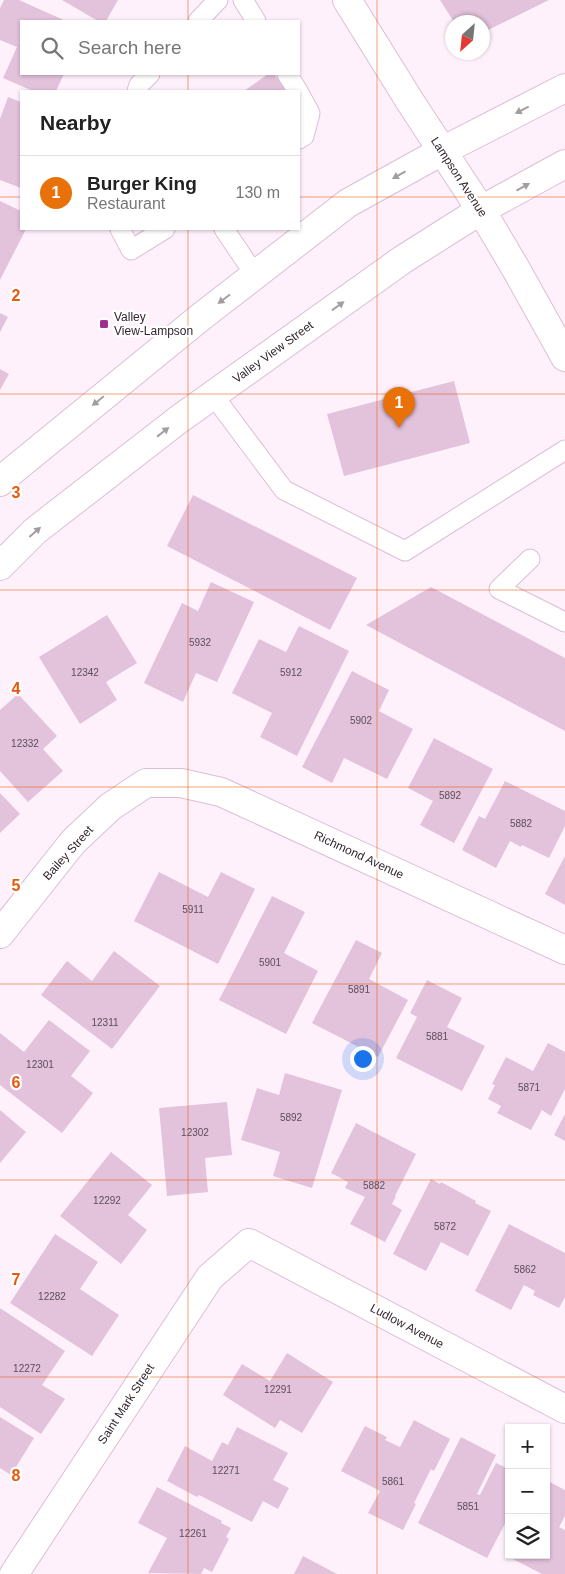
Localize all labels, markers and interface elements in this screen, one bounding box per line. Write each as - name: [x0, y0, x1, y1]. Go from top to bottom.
- north arrow: [445, 15, 490, 60]
- search box: [20, 20, 300, 75]
- icon: search: [38, 34, 66, 62]
- text: Search here: [78, 37, 182, 58]
- one-way arrow: [514, 106, 529, 114]
- text: Nearby: [40, 111, 111, 134]
- street label: Lampson Avenue: [428, 134, 490, 220]
- one-way arrow: [392, 171, 407, 179]
- text: Burger King: [87, 173, 197, 194]
- one-way arrow: [516, 183, 530, 192]
- text: 1: [52, 184, 60, 201]
- text: 130 m: [236, 184, 280, 201]
- text: Restaurant: [87, 195, 165, 212]
- text: 2: [12, 287, 21, 304]
- one-way arrow: [218, 293, 231, 304]
- one-way arrow: [331, 301, 345, 311]
- place label: Valley View-Lampson: [114, 310, 193, 338]
- marker: Valley View-Lampson: [98, 318, 110, 330]
- street label: Valley View Street: [230, 318, 317, 386]
- pin: 1: [383, 387, 415, 428]
- one-way arrow: [92, 395, 105, 406]
- one-way arrow: [156, 426, 169, 437]
- text: 3: [12, 484, 21, 501]
- one-way arrow: [29, 526, 41, 538]
- house number: 5932: [189, 637, 212, 648]
- house number: 12342: [71, 667, 99, 678]
- house number: 5912: [280, 667, 303, 678]
- text: 4: [12, 680, 21, 697]
- house number: 5902: [350, 715, 373, 726]
- house number: 12332: [11, 738, 39, 749]
- house number: 5892: [439, 790, 462, 801]
- house number: 5882: [510, 818, 533, 829]
- street label: Bailey Street: [40, 823, 96, 883]
- street label: Richmond Avenue: [312, 828, 406, 882]
- text: 5: [12, 877, 21, 894]
- house number: 5911: [182, 904, 204, 915]
- house number: 5901: [259, 957, 282, 968]
- house number: 5891: [348, 984, 371, 995]
- house number: 12311: [91, 1017, 119, 1028]
- house number: 5881: [426, 1031, 449, 1042]
- your location: [350, 1046, 376, 1072]
- house number: 12301: [26, 1059, 54, 1070]
- text: 6: [12, 1074, 21, 1091]
- house number: 5871: [518, 1082, 541, 1093]
- house number: 5892: [280, 1112, 303, 1123]
- house number: 12302: [181, 1127, 209, 1138]
- house number: 5882: [363, 1180, 386, 1191]
- house number: 12292: [93, 1195, 121, 1206]
- house number: 5872: [434, 1221, 457, 1232]
- house number: 5862: [514, 1264, 537, 1275]
- text: 7: [12, 1271, 21, 1288]
- house number: 12282: [38, 1291, 66, 1302]
- street label: Ludlow Avenue: [368, 1301, 446, 1351]
- street label: Saint Mark Street: [95, 1361, 157, 1447]
- house number: 12272: [13, 1363, 41, 1374]
- house number: 12291: [264, 1384, 292, 1395]
- map controls: [505, 1424, 550, 1559]
- button: +: [505, 1424, 550, 1469]
- house number: 12271: [212, 1465, 240, 1476]
- text: 8: [12, 1467, 21, 1484]
- button: −: [505, 1469, 550, 1514]
- house number: 5861: [382, 1476, 405, 1487]
- house number: 5851: [457, 1501, 480, 1512]
- button: layers: [505, 1514, 550, 1559]
- house number: 12261: [179, 1528, 207, 1539]

